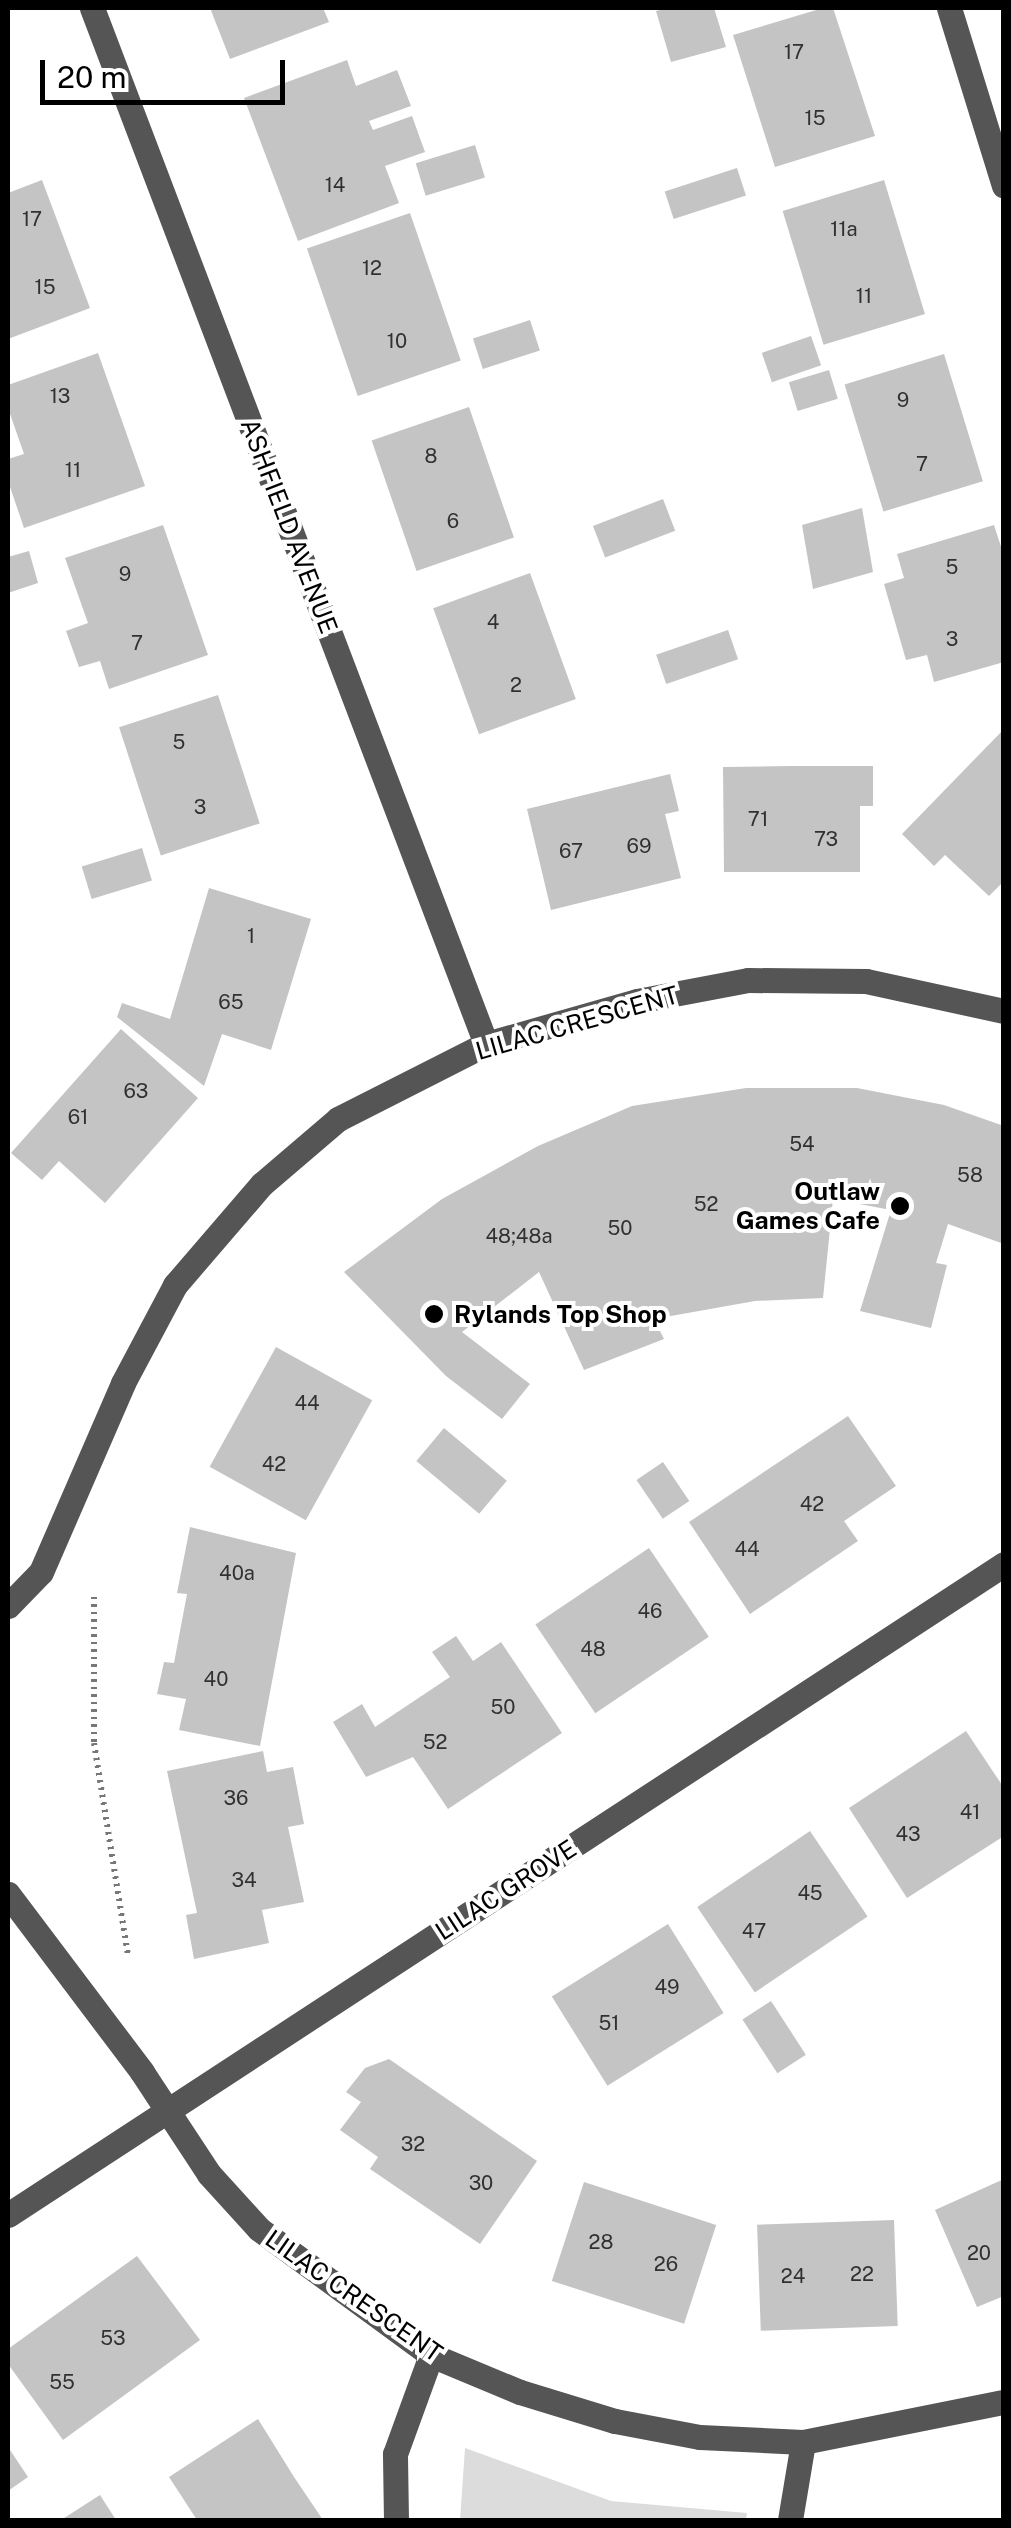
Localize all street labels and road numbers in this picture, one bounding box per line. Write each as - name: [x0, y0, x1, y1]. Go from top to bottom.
- street label: ASHFIELD AVENUE: [234, 414, 344, 638]
- street label: LILAC CRESCENT: [472, 980, 682, 1066]
- street label: LILAC GROVE: [430, 1833, 582, 1947]
- street label: LILAC CRESCENT: [260, 2224, 448, 2368]

